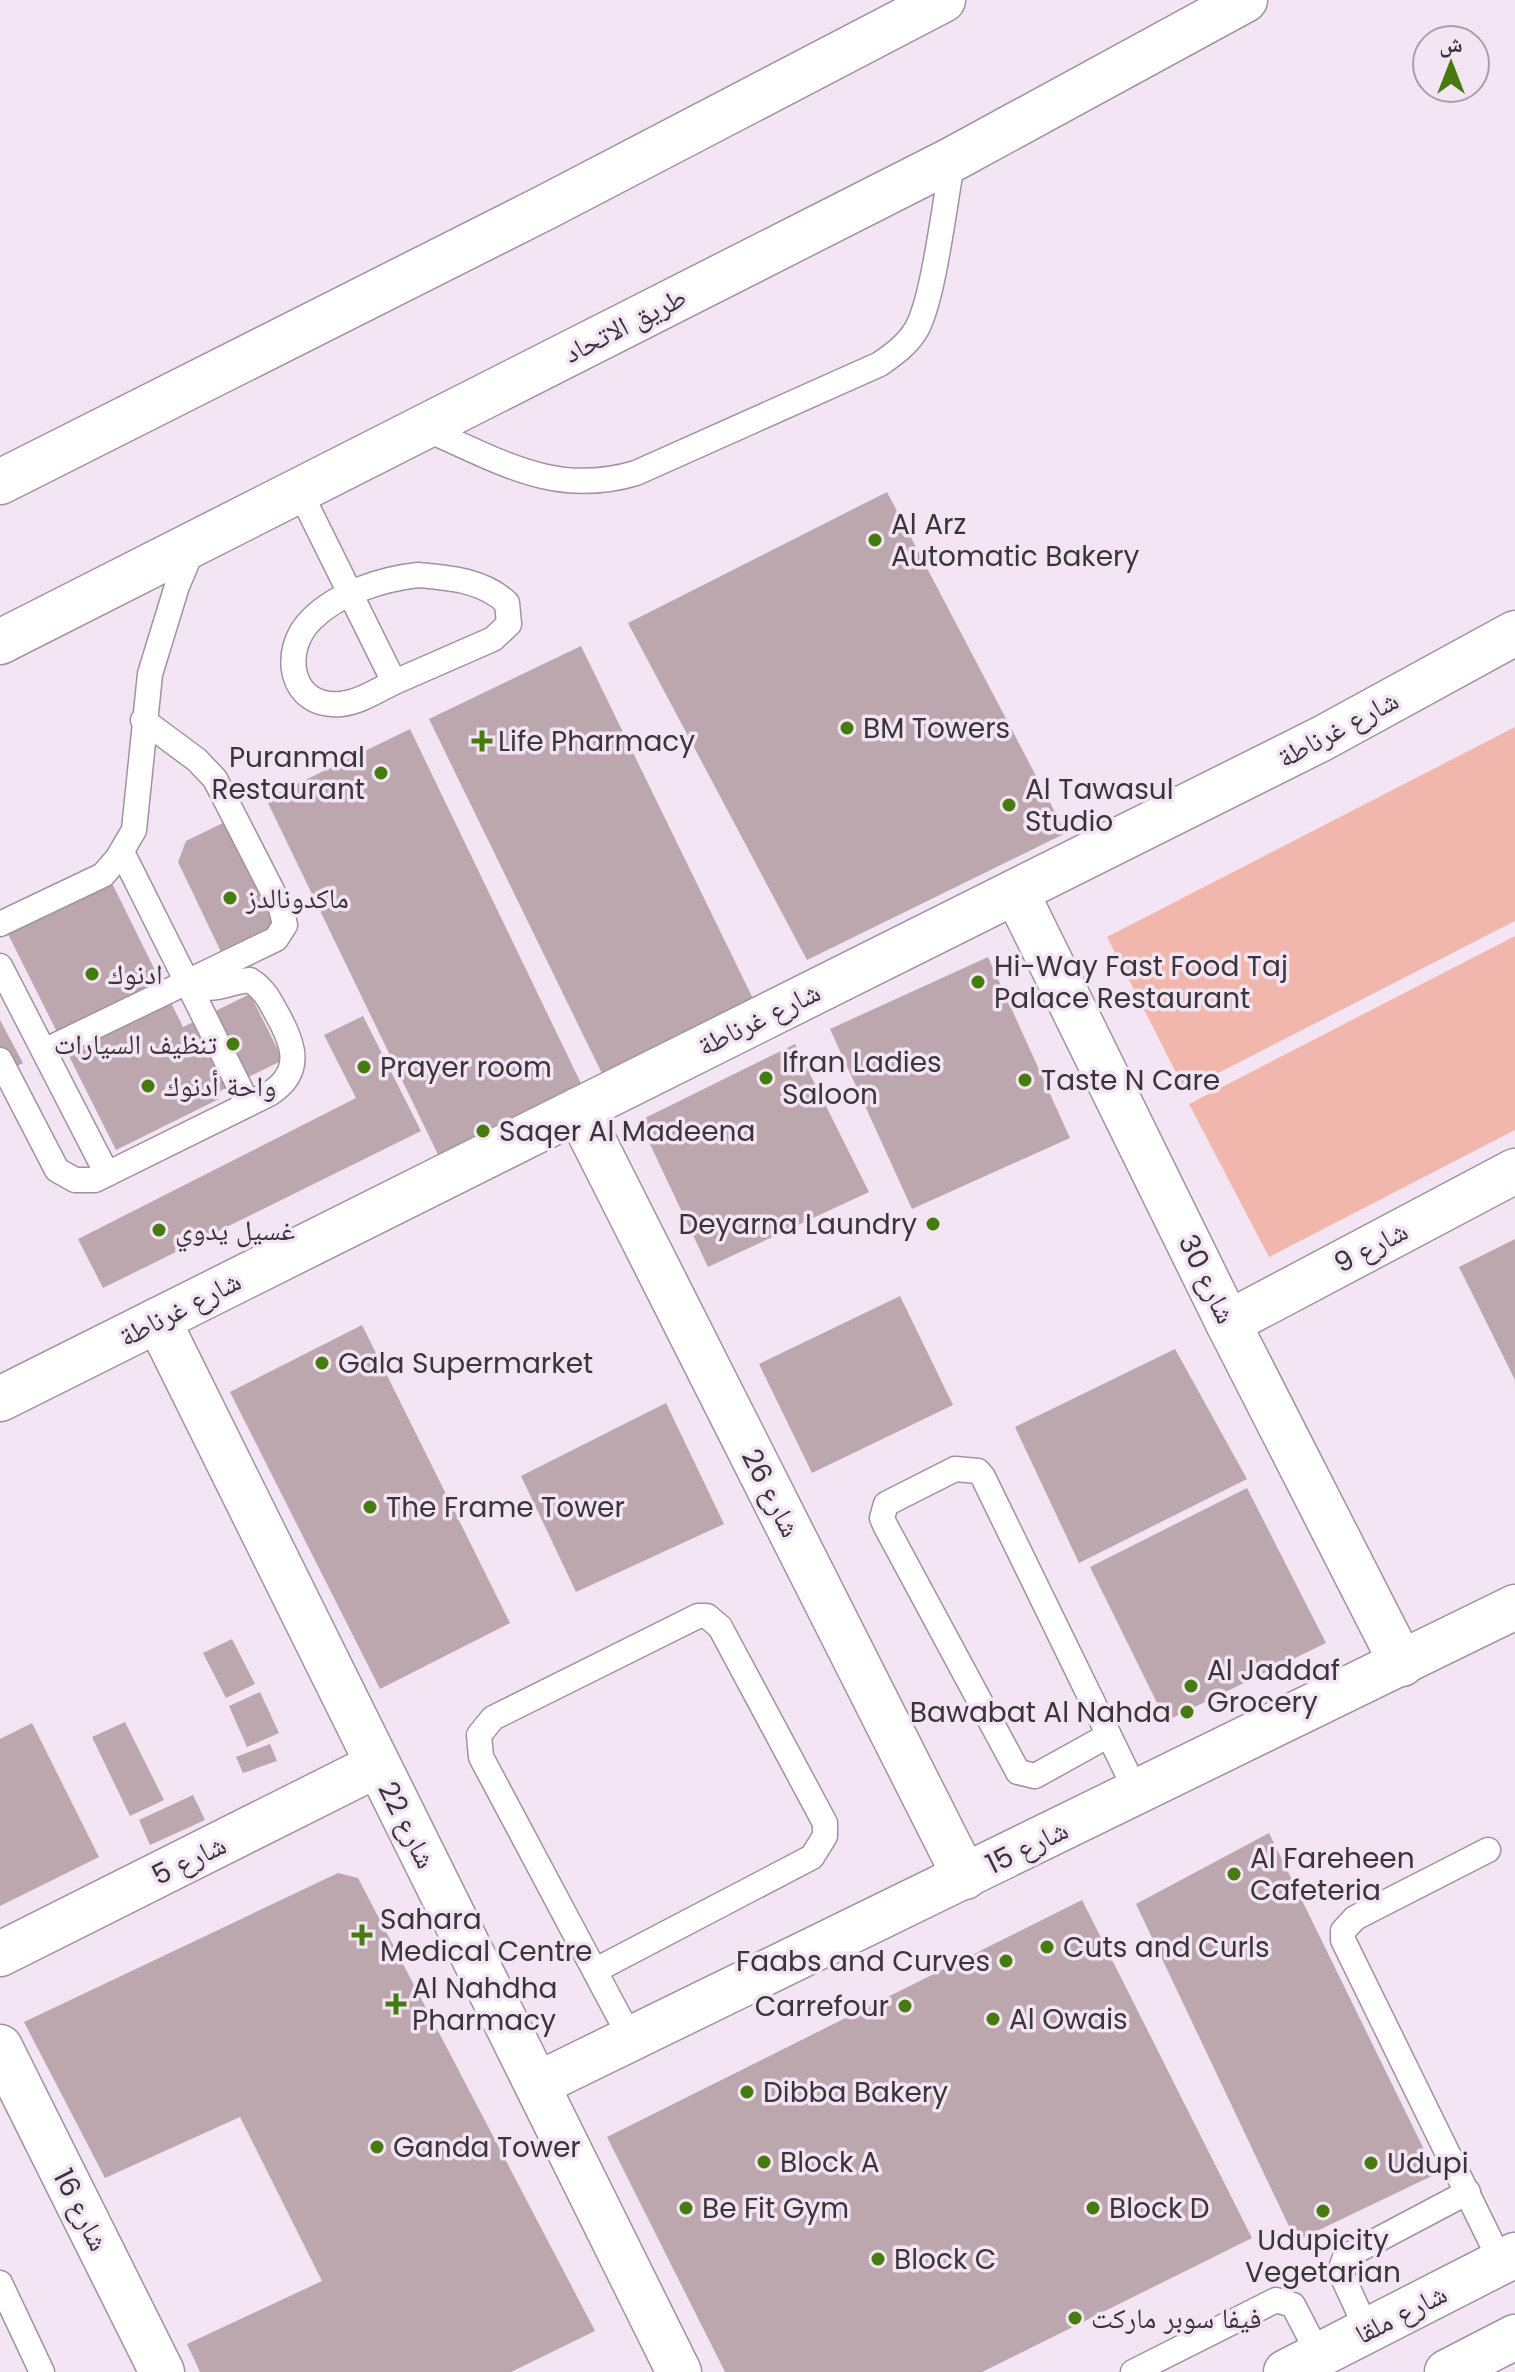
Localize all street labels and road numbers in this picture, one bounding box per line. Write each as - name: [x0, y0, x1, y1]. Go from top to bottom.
- street label: طريق الاتحاد: [557, 277, 693, 373]
- street label: شارع غرناطة: [1271, 681, 1405, 777]
- street label: شارع غرناطة: [691, 973, 827, 1065]
- street label: شارع 9: [1327, 1211, 1415, 1283]
- street label: شارع 30: [1169, 1228, 1245, 1330]
- street label: شارع غرناطة: [112, 1262, 248, 1356]
- street label: شارع 26: [732, 1442, 810, 1544]
- street label: شارع 22: [369, 1775, 445, 1875]
- street label: شارع 15: [979, 1810, 1075, 1884]
- street label: شارع 5: [145, 1825, 233, 1895]
- street label: شارع 16: [44, 2162, 118, 2258]
- street label: شارع ملقا: [1348, 2274, 1454, 2354]

